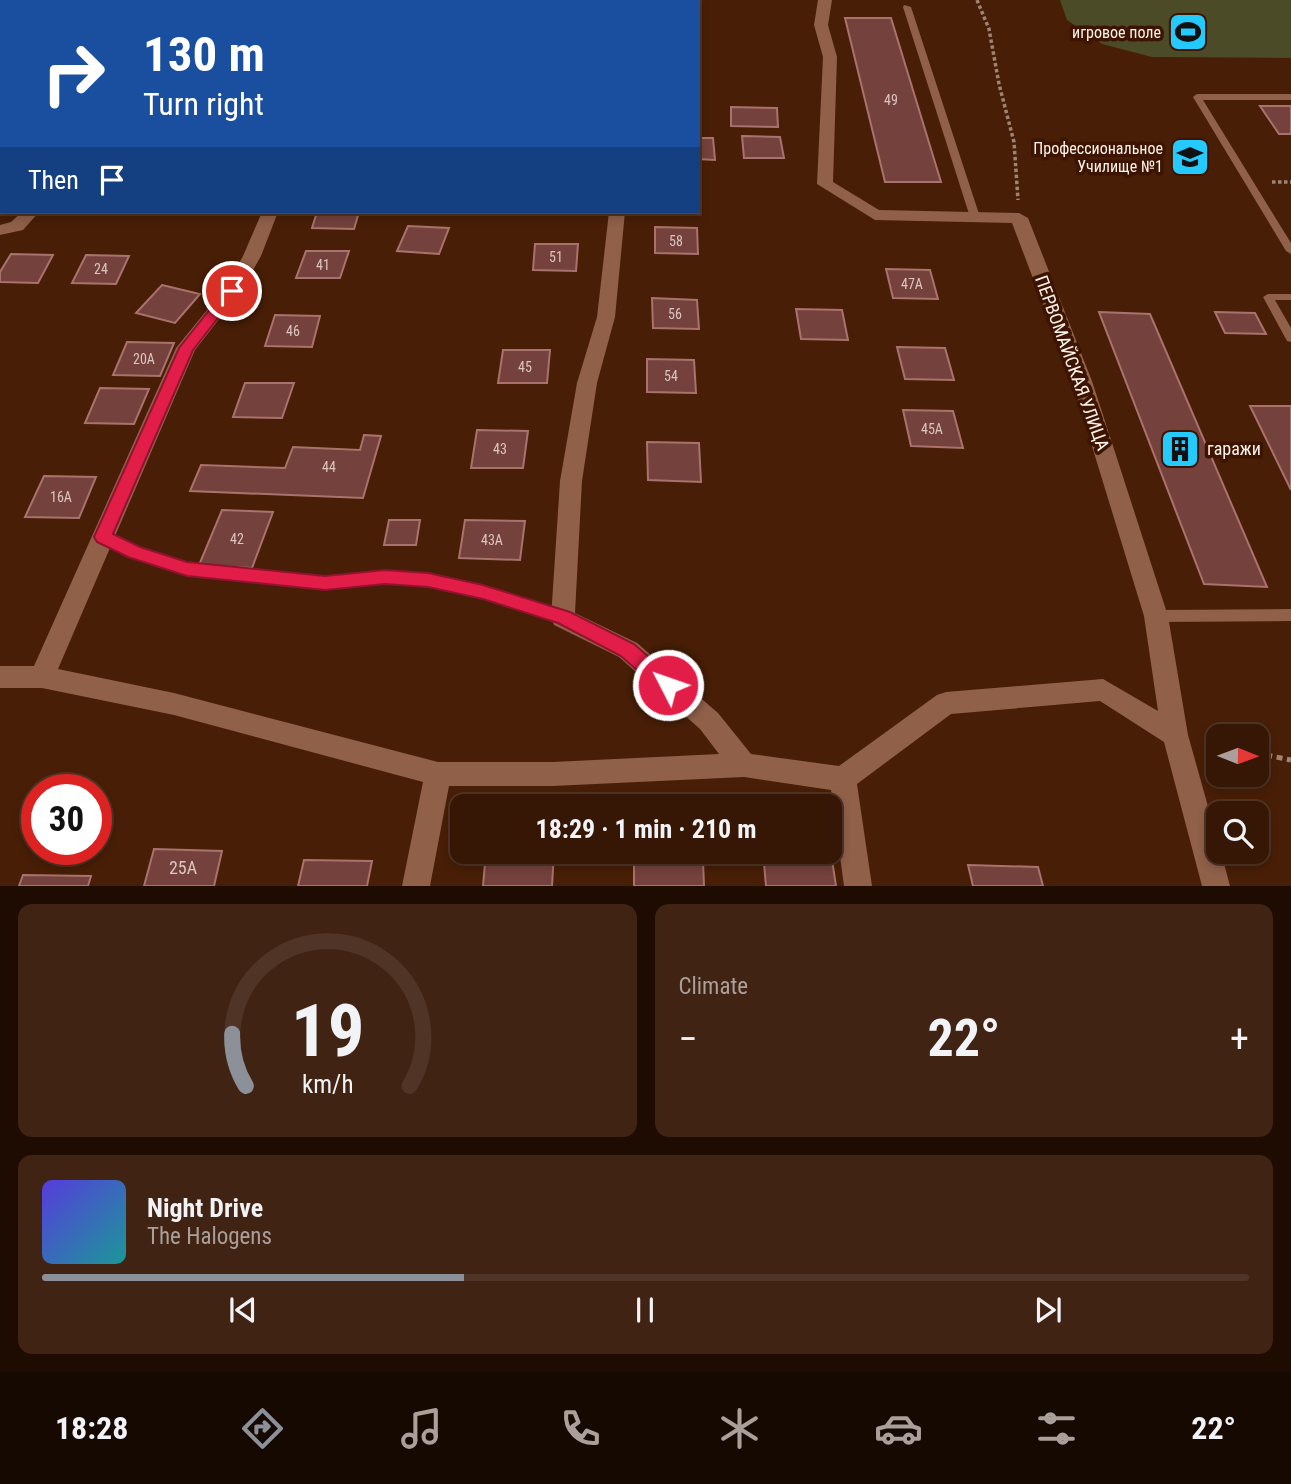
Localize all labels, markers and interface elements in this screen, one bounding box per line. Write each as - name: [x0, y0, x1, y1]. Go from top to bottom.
- sports icon: игровое поле: [1167, 11, 1209, 53]
- place label: игровое поле: [1072, 23, 1161, 42]
- text: 130 m: [143, 26, 265, 83]
- icon: right: [28, 28, 119, 119]
- text: Turn right: [143, 85, 264, 123]
- house number: 49: [884, 92, 898, 108]
- school or university icon: Профессиональное Училище №1: [1169, 136, 1211, 178]
- place label: Профессиональное Училище №1: [1033, 139, 1163, 176]
- icon: arrive: [93, 161, 131, 199]
- text: Then: [28, 165, 79, 195]
- house number: 58: [669, 233, 683, 249]
- house number: 51: [549, 249, 563, 265]
- house number: 41: [316, 257, 330, 273]
- house number: 24: [94, 261, 108, 277]
- pin: [202, 261, 262, 321]
- icon: arrive: [213, 272, 251, 310]
- street label: ПЕРВОМАЙСКАЯ УЛИЦА: [1031, 272, 1114, 454]
- house number: 47А: [901, 276, 923, 292]
- house number: 56: [668, 306, 682, 322]
- house number: 46: [286, 323, 300, 339]
- house number: 20А: [133, 351, 155, 367]
- house number: 45: [518, 359, 532, 375]
- house number: 54: [664, 368, 678, 384]
- house number: 45А: [921, 421, 943, 437]
- building icon: гаражи: [1159, 428, 1201, 470]
- place label: гаражи: [1207, 438, 1261, 459]
- house number: 43: [493, 441, 507, 457]
- house number: 44: [322, 459, 336, 475]
- house number: 16А: [50, 489, 72, 505]
- house number: 42: [230, 531, 244, 547]
- house number: 43А: [481, 532, 503, 548]
- position arrow: [631, 648, 705, 722]
- north arrow: [1206, 724, 1269, 788]
- map controls: [1206, 724, 1269, 864]
- speed limit sign: 30: [21, 774, 112, 865]
- button: search: [1206, 801, 1269, 864]
- text: 18:29 · 1 min · 210 m: [536, 814, 756, 844]
- house number: 25А: [169, 857, 198, 878]
- text: Climate: [679, 973, 748, 1000]
- text: 19: [290, 989, 364, 1075]
- text: 22°: [927, 1008, 1000, 1069]
- text: −: [679, 1017, 698, 1061]
- text: +: [1230, 1017, 1249, 1061]
- text: km/h: [302, 1070, 353, 1099]
- text: Night Drive: [147, 1193, 263, 1223]
- text: The Halogens: [147, 1223, 272, 1250]
- icon: previous: [224, 1291, 262, 1329]
- icon: pause: [626, 1291, 664, 1329]
- icon: next: [1029, 1291, 1067, 1329]
- icon: directions: [238, 1404, 287, 1453]
- icon: music: [397, 1404, 446, 1453]
- icon: phone: [556, 1404, 605, 1453]
- icon: climate: [715, 1404, 764, 1453]
- icon: car: [874, 1404, 923, 1453]
- icon: filters: [1032, 1404, 1081, 1453]
- text: 18:28: [55, 1409, 128, 1447]
- text: 22°: [1191, 1409, 1236, 1447]

